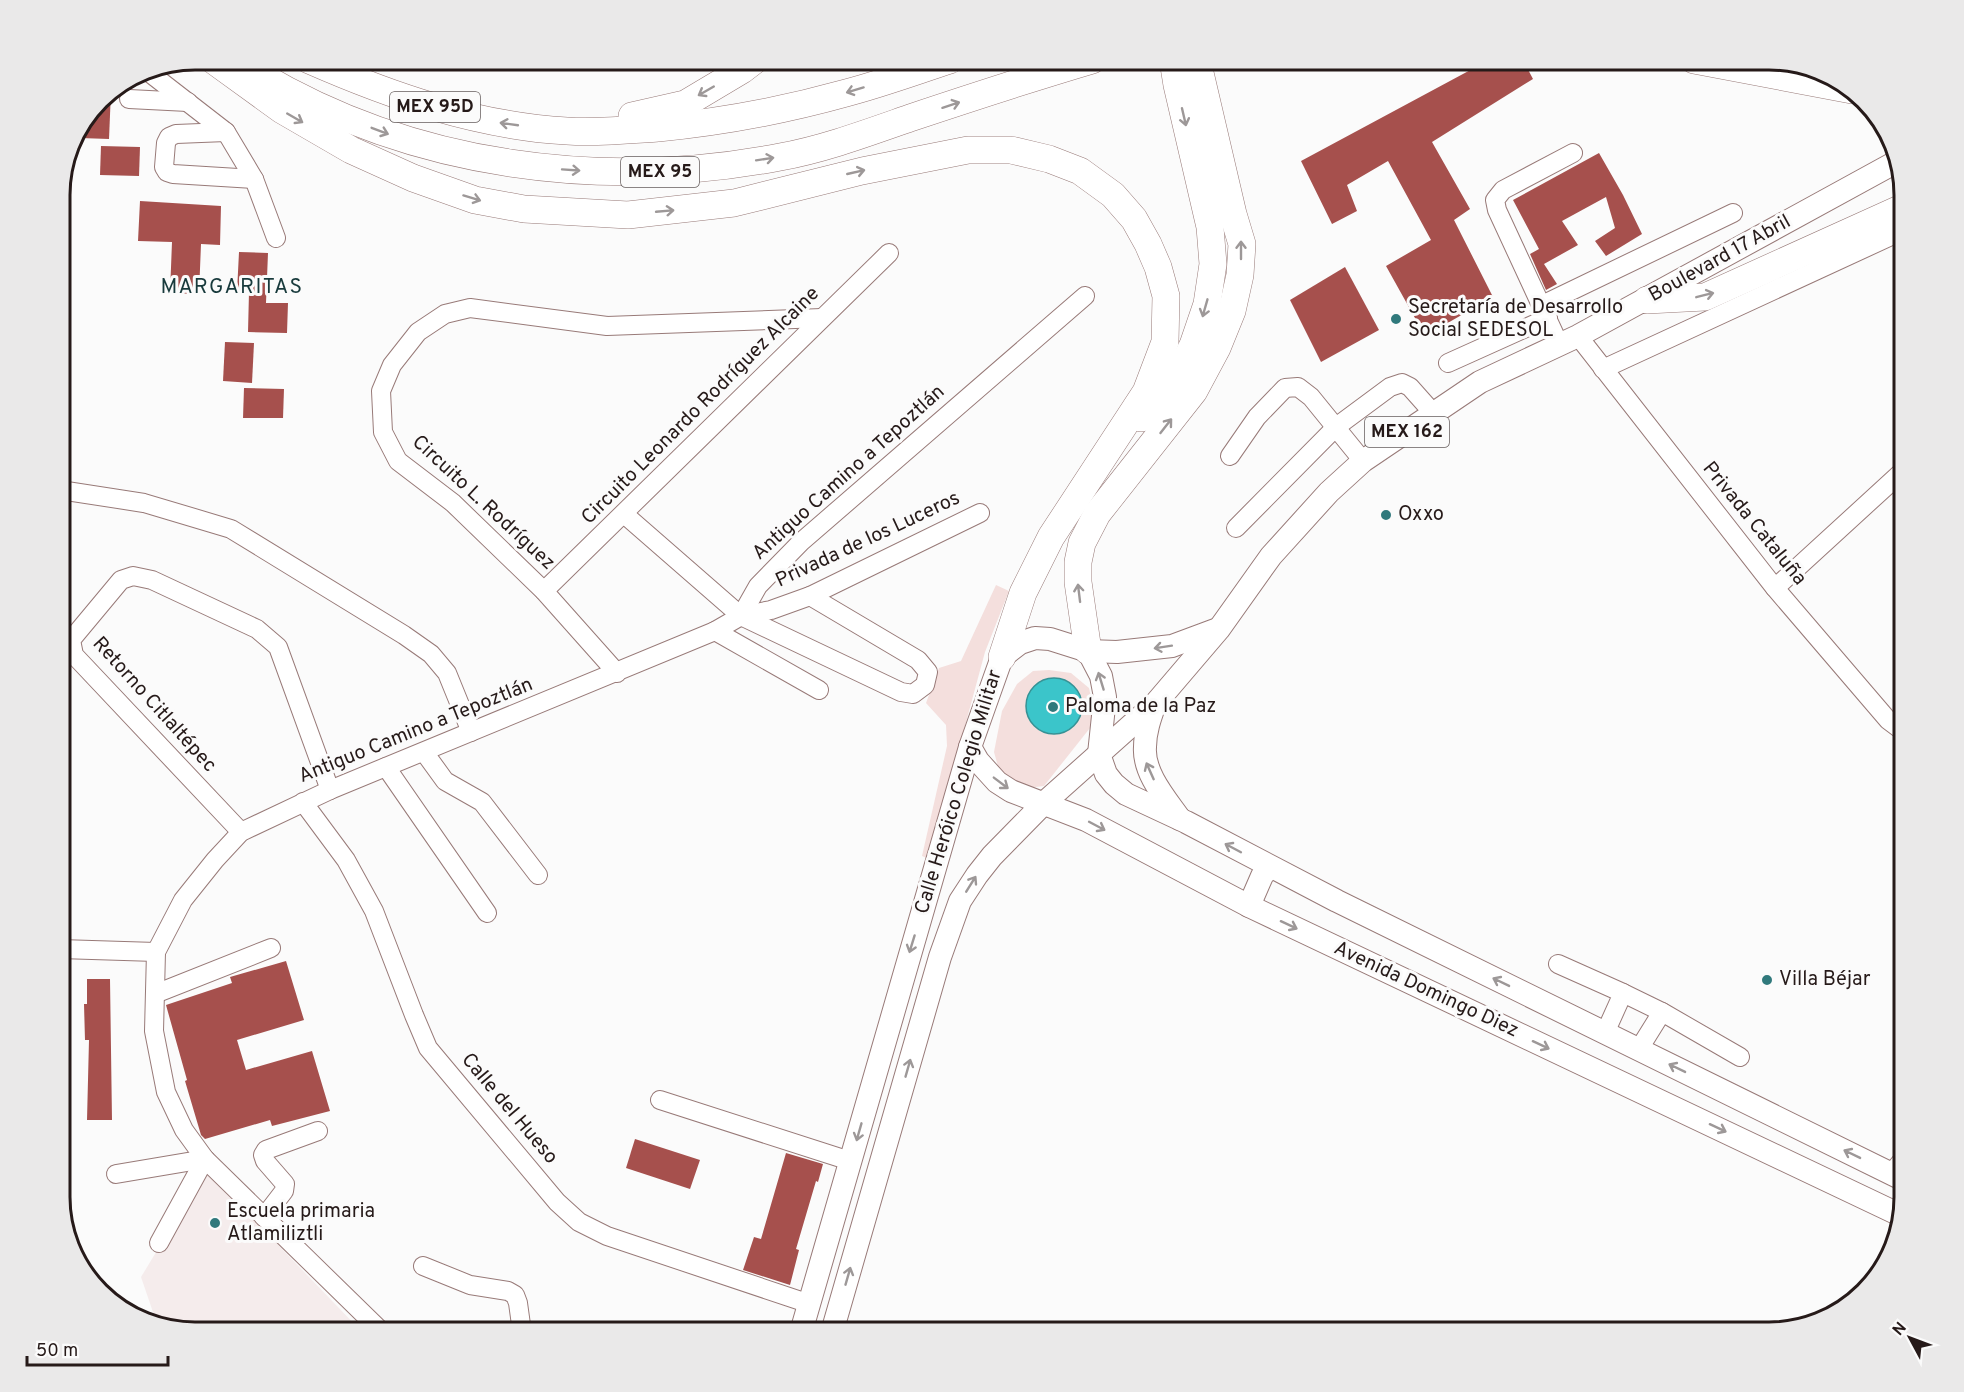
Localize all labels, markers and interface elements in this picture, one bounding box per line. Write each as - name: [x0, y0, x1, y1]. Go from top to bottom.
- one-way arrow: [698, 86, 715, 98]
- one-way arrow: [846, 86, 865, 97]
- road number: MEX 95D: [390, 92, 480, 122]
- one-way arrow: [941, 98, 960, 109]
- one-way arrow: [1179, 107, 1191, 126]
- one-way arrow: [286, 112, 303, 124]
- one-way arrow: [500, 119, 520, 130]
- one-way arrow: [370, 126, 389, 137]
- one-way arrow: [754, 154, 774, 165]
- road number: MEX 95: [621, 157, 699, 187]
- one-way arrow: [560, 165, 580, 176]
- one-way arrow: [846, 166, 865, 178]
- one-way arrow: [462, 193, 481, 204]
- one-way arrow: [655, 205, 675, 216]
- street label: Boulevard 17 Abril: [1644, 209, 1796, 309]
- one-way arrow: [1235, 241, 1247, 261]
- district label: MARGARITAS: [161, 274, 304, 301]
- street label: Circuito Leonardo Rodríguez Alcaine: [576, 281, 826, 531]
- one-way arrow: [1695, 288, 1714, 300]
- place label: Secretaría de Desarrollo Social SEDESOL: [1408, 295, 1623, 344]
- one-way arrow: [1199, 298, 1210, 317]
- marker: Secretaría de Desarrollo Social SEDESOL: [1389, 312, 1403, 326]
- street label: Antiguo Camino a Tepoztlán: [747, 380, 951, 566]
- road number: MEX 162: [1365, 417, 1449, 447]
- one-way arrow: [1159, 418, 1172, 434]
- street label: Circuito L. Rodríguez: [406, 430, 560, 576]
- street label: Privada Cataluña: [1696, 457, 1812, 591]
- street label: Privada de los Luceros: [772, 486, 964, 594]
- place label: Oxxo: [1398, 502, 1444, 528]
- marker: Oxxo: [1379, 508, 1393, 522]
- one-way arrow: [1073, 584, 1084, 603]
- street label: Retorno Citlaltépec: [86, 632, 222, 778]
- one-way arrow: [1154, 642, 1174, 653]
- street label: Calle Heróico Colegio Militar: [909, 666, 1009, 917]
- street label: Antiguo Camino a Tepoztlán: [295, 672, 537, 790]
- one-way arrow: [1095, 672, 1106, 691]
- place label: Paloma de la Paz: [1065, 694, 1216, 720]
- marker: Paloma de la Paz: [1046, 700, 1060, 714]
- one-way arrow: [1144, 762, 1156, 780]
- one-way arrow: [993, 776, 1009, 789]
- one-way arrow: [1088, 821, 1106, 832]
- one-way arrow: [1225, 842, 1243, 853]
- one-way arrow: [964, 876, 977, 893]
- one-way arrow: [1280, 920, 1298, 932]
- one-way arrow: [906, 935, 917, 954]
- street label: Avenida Domingo Diez: [1329, 936, 1523, 1044]
- place label: Villa Béjar: [1779, 967, 1871, 993]
- marker: Villa Béjar: [1760, 973, 1774, 987]
- one-way arrow: [1493, 976, 1511, 988]
- one-way arrow: [1532, 1039, 1550, 1051]
- street label: Calle del Hueso: [455, 1048, 563, 1170]
- one-way arrow: [903, 1059, 914, 1078]
- one-way arrow: [1668, 1061, 1686, 1073]
- one-way arrow: [852, 1122, 864, 1141]
- one-way arrow: [1708, 1122, 1726, 1134]
- one-way arrow: [1843, 1148, 1861, 1159]
- place label: Escuela primaria Atlamiliztli: [227, 1199, 375, 1248]
- marker: Escuela primaria Atlamiliztli: [208, 1216, 222, 1230]
- one-way arrow: [843, 1267, 854, 1286]
- north arrow: [1880, 1308, 1940, 1368]
- text: N: [1889, 1319, 1912, 1340]
- scale bar: [27, 1329, 168, 1367]
- text: 50 m: [36, 1340, 78, 1363]

